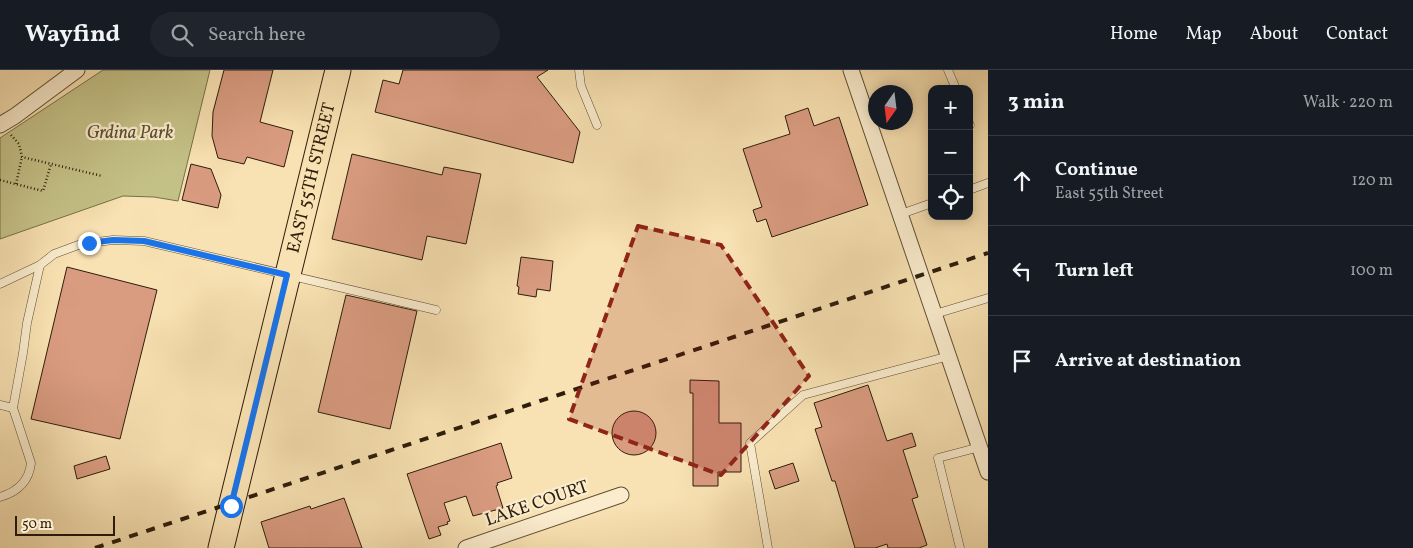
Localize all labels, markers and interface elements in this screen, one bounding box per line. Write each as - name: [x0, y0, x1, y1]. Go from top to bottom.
- search box: [150, 12, 500, 57]
- text: Wayfind: [25, 18, 120, 52]
- icon: search: [168, 21, 196, 49]
- text: Search here: [208, 22, 305, 48]
- text: Home: [1110, 22, 1158, 47]
- text: Map: [1186, 22, 1222, 47]
- text: About: [1250, 22, 1298, 47]
- text: Contact: [1326, 22, 1388, 47]
- north arrow: [868, 85, 913, 130]
- map controls: [928, 85, 973, 220]
- button: +: [928, 85, 973, 130]
- text: 3 min: [1008, 88, 1064, 117]
- text: Walk · 220 m: [1303, 92, 1393, 114]
- street label: EAST 55TH STREET: [281, 100, 342, 256]
- park label: Grdina Park: [87, 121, 173, 146]
- button: −: [928, 130, 973, 175]
- text: Continue: [1055, 157, 1138, 183]
- icon: ahead: [1008, 167, 1036, 195]
- text: 120 m: [1351, 170, 1393, 192]
- button: locate: [928, 175, 973, 220]
- text: East 55th Street: [1055, 183, 1164, 205]
- route end: [78, 232, 101, 255]
- icon: left: [1008, 257, 1036, 285]
- text: Turn left: [1055, 258, 1134, 284]
- text: 100 m: [1350, 260, 1393, 282]
- icon: arrive: [1008, 347, 1036, 375]
- text: Arrive at destination: [1055, 348, 1241, 374]
- street label: LAKE COURT: [482, 475, 592, 533]
- route start: [220, 495, 243, 518]
- scale bar: [15, 513, 115, 536]
- text: 50 m: [22, 515, 52, 534]

